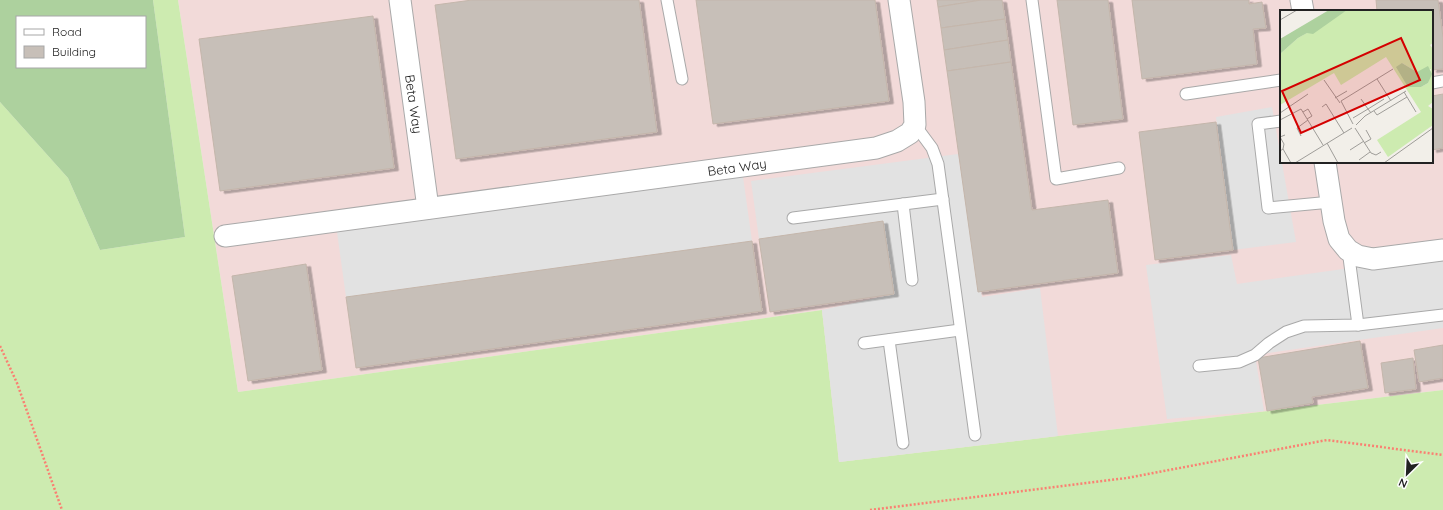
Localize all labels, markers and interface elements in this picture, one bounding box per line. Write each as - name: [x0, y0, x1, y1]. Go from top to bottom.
- inset map: [1280, 10, 1433, 163]
- legend: [16, 16, 146, 68]
- text: Road: [52, 24, 82, 39]
- text: Building: [52, 44, 96, 59]
- street label: Beta Way: [402, 74, 426, 134]
- street label: Beta Way: [707, 155, 767, 179]
- north arrow: [1387, 454, 1427, 494]
- text: N: [1396, 475, 1409, 491]

